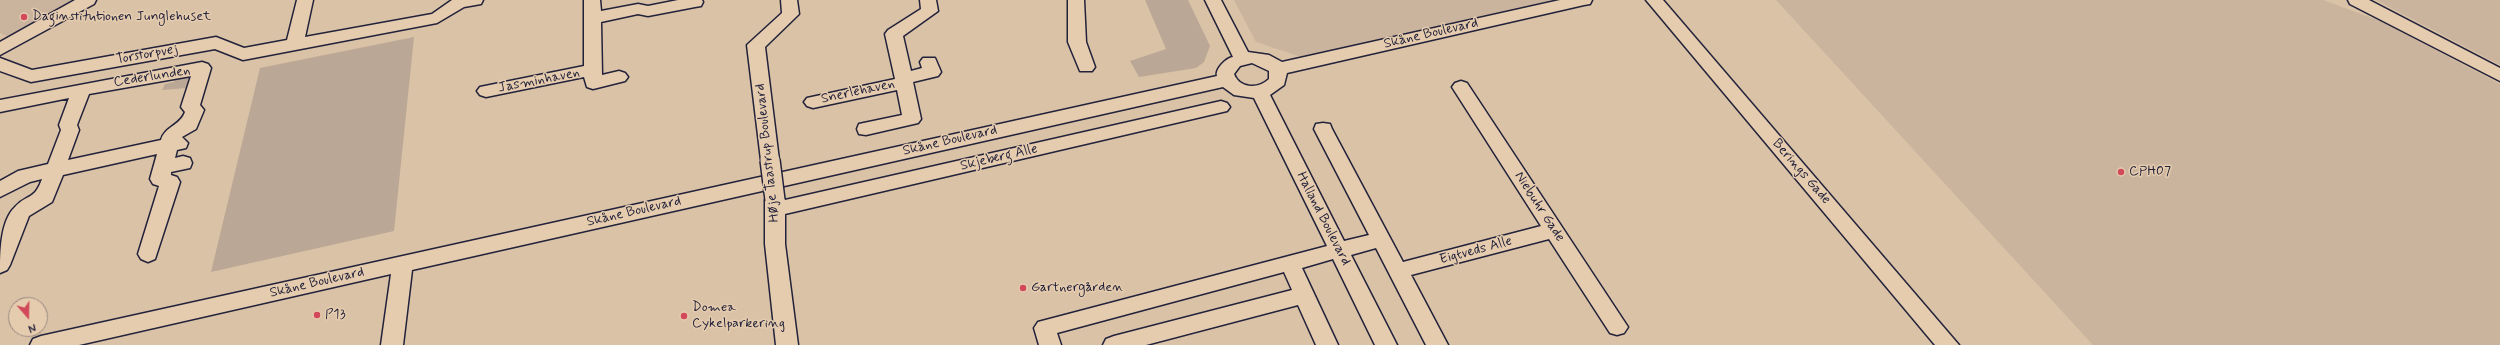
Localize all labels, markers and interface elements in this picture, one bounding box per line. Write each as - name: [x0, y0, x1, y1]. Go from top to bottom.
- place label: Daginstitutionen Junglehuset: [32, 9, 211, 25]
- marker: Daginstitutionen Junglehuset: [19, 12, 29, 22]
- street label: Skåne Boulevard: [1382, 15, 1480, 53]
- street label: Torstorpvej: [115, 41, 179, 69]
- street label: Cederlunden: [113, 63, 191, 91]
- street label: Jasminhaven: [497, 65, 581, 97]
- street label: Snerlehaven: [820, 76, 896, 108]
- street label: Høje Taastrup Boulevard: [752, 83, 784, 223]
- street label: Skåne Boulevard: [901, 122, 999, 160]
- street label: Berings Gade: [1768, 136, 1834, 208]
- street label: Skjeberg Alle: [959, 141, 1039, 175]
- place label: CPH07: [2129, 164, 2171, 180]
- marker: CPH07: [2116, 167, 2126, 177]
- street label: Halland Boulevard: [1292, 169, 1354, 269]
- street label: Niebuhr Gade: [1510, 169, 1568, 245]
- street label: Skåne Boulevard: [585, 193, 683, 231]
- street label: Eigtveds Alle: [1438, 233, 1514, 269]
- street label: Skåne Boulevard: [268, 264, 366, 302]
- place label: Gartnergården: [1031, 280, 1123, 296]
- marker: Gartnergården: [1018, 283, 1028, 293]
- north arrow: [8, 297, 48, 337]
- place label: Domea Cykelparkering: [692, 300, 785, 332]
- place label: P13: [325, 307, 346, 323]
- marker: P13: [312, 310, 322, 320]
- marker: Domea Cykelparkering: [679, 311, 689, 321]
- text: N: [26, 320, 38, 335]

